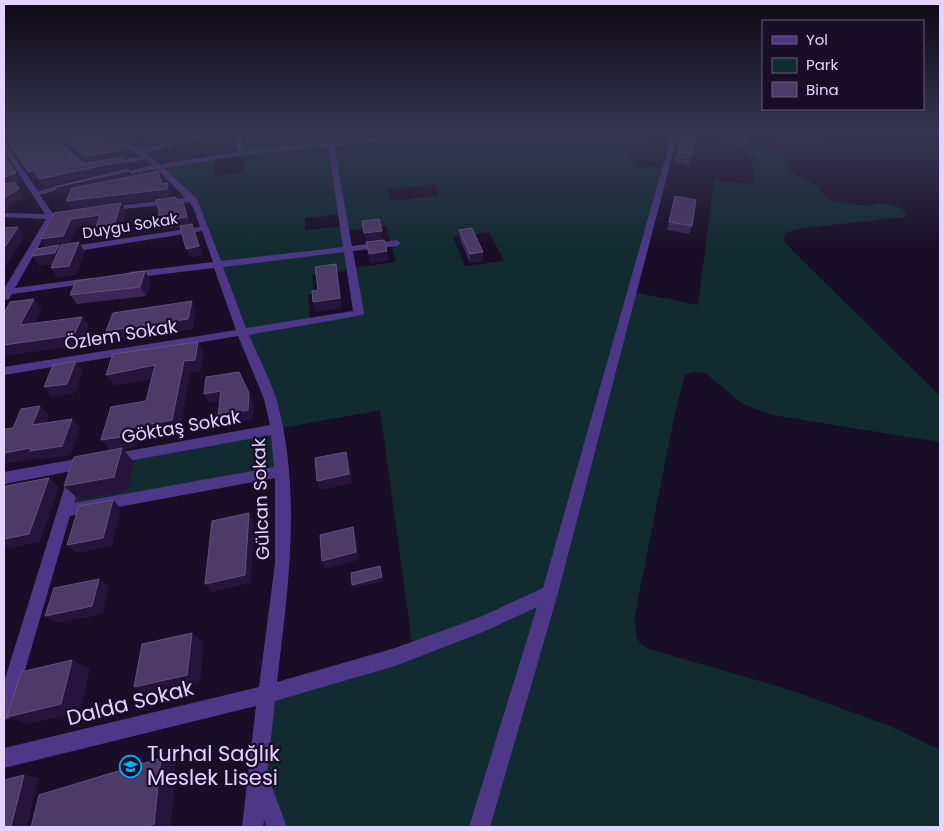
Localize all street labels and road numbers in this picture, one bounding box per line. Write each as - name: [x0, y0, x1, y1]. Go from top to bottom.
- street label: Duygu Sokak: [81, 208, 179, 243]
- street label: Özlem Sokak: [63, 313, 180, 356]
- street label: Göktaş Sokak: [119, 404, 243, 449]
- street label: Gülcan Sokak: [246, 437, 275, 561]
- street label: Dalda Sokak: [63, 673, 197, 732]

